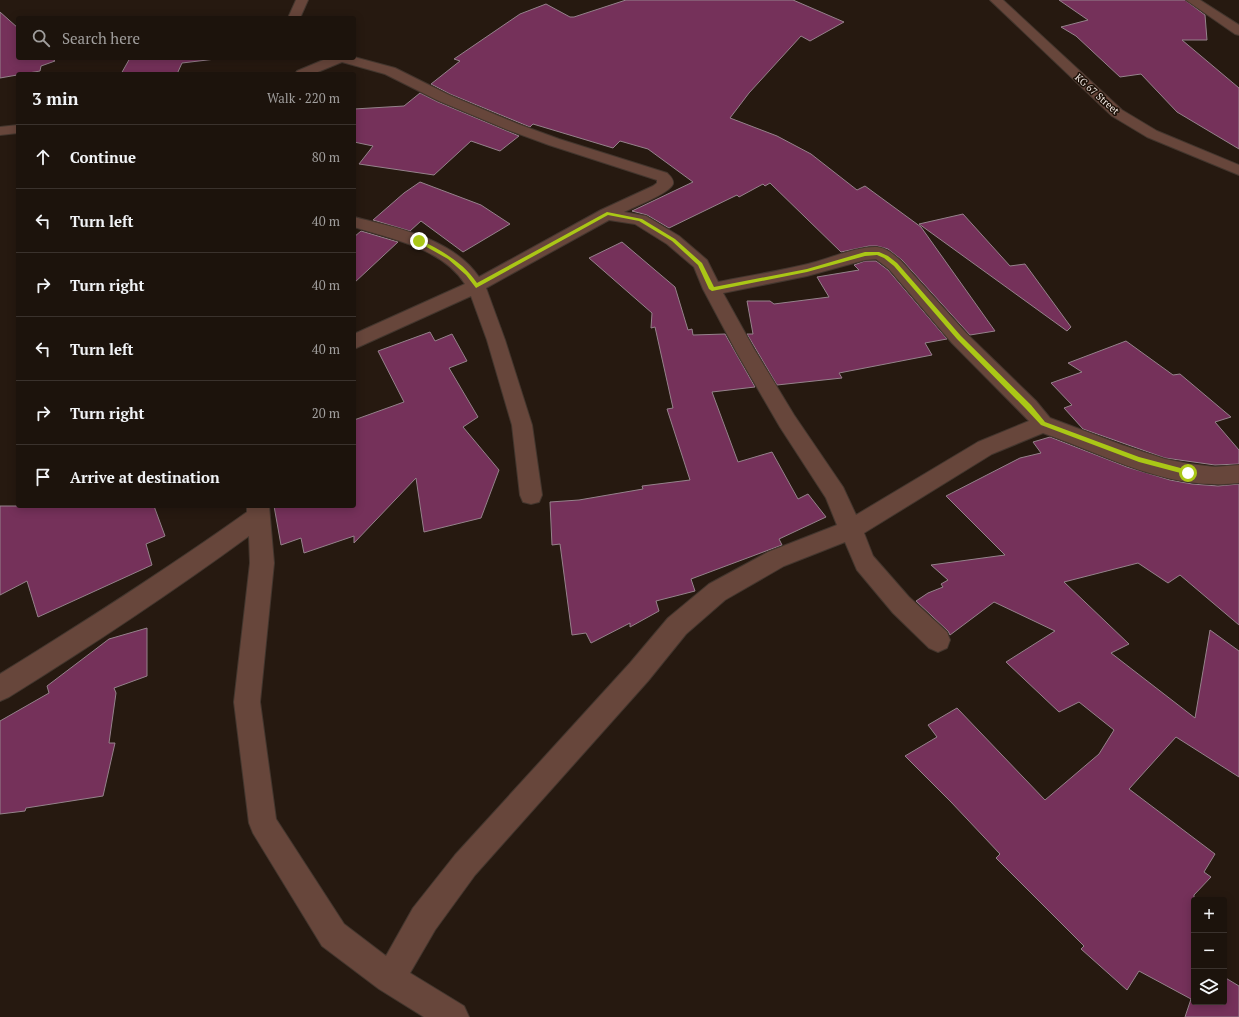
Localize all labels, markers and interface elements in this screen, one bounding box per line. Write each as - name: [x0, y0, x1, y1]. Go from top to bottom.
- search box: [16, 16, 356, 60]
- icon: search: [30, 27, 52, 49]
- text: Search here: [62, 28, 140, 48]
- street label: KG 67 Street: [1072, 71, 1122, 117]
- text: 3 min: [32, 87, 79, 110]
- text: Walk · 220 m: [267, 89, 340, 107]
- icon: ahead: [32, 146, 54, 168]
- text: Continue: [70, 147, 136, 167]
- text: 80 m: [312, 148, 340, 166]
- icon: left: [32, 210, 54, 232]
- text: Turn left: [70, 211, 134, 231]
- text: 40 m: [312, 212, 340, 230]
- route end: [410, 232, 428, 250]
- icon: right: [32, 274, 54, 296]
- text: Turn right: [70, 275, 145, 295]
- text: 40 m: [312, 276, 340, 294]
- icon: left: [32, 338, 54, 360]
- text: Turn left: [70, 339, 134, 359]
- text: 40 m: [312, 340, 340, 358]
- icon: right: [32, 402, 54, 424]
- text: Turn right: [70, 403, 145, 423]
- text: 20 m: [312, 404, 340, 422]
- route start: [1179, 464, 1197, 482]
- icon: arrive: [32, 466, 54, 488]
- text: Arrive at destination: [70, 467, 220, 487]
- map controls: [1191, 897, 1227, 1005]
- button: +: [1191, 897, 1227, 933]
- button: −: [1191, 933, 1227, 969]
- button: layers: [1191, 969, 1227, 1005]

